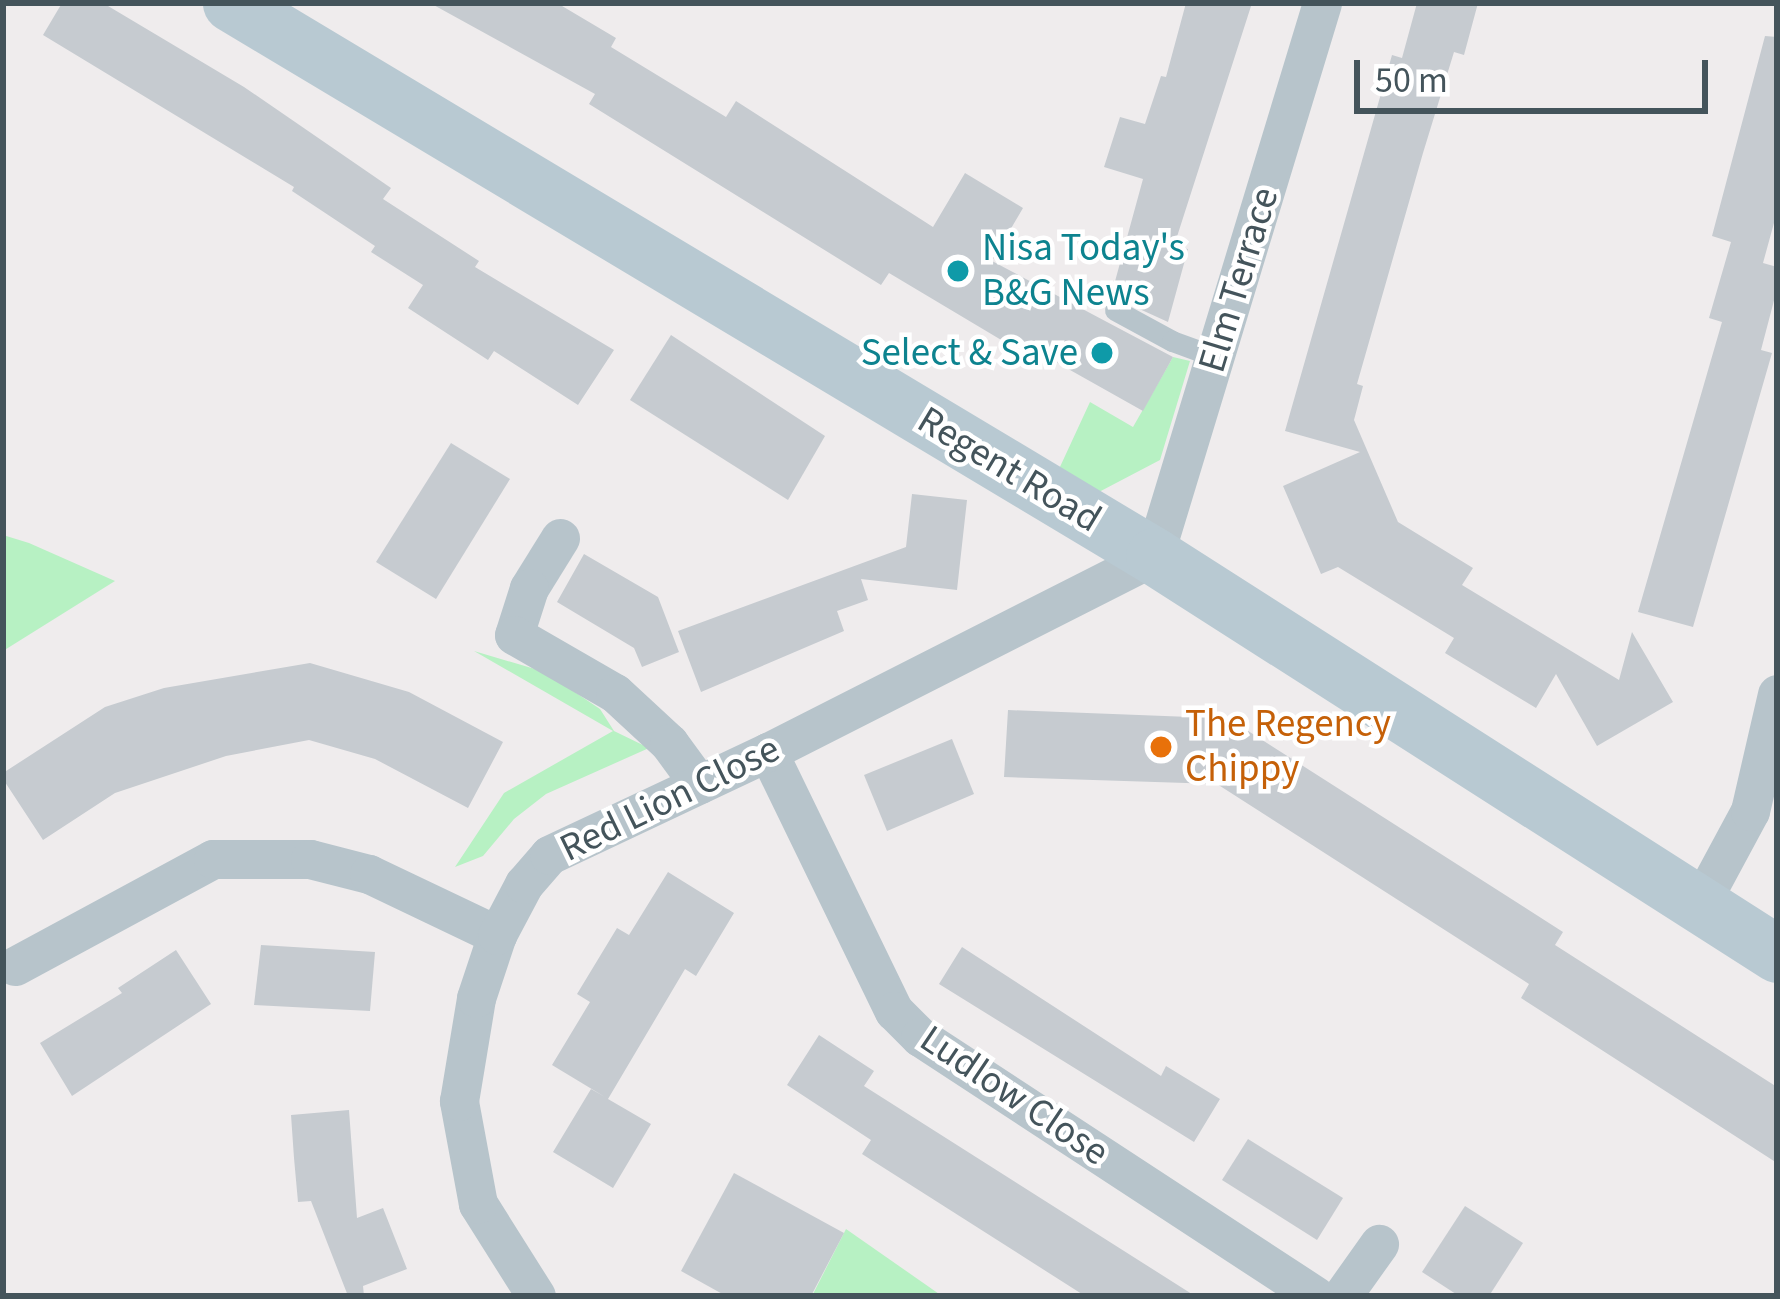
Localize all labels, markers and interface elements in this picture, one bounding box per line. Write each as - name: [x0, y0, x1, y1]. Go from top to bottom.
- scale bar: [1360, 36, 1714, 110]
- text: 50 m: [1375, 55, 1448, 106]
- street label: Elm Terrace: [1189, 182, 1289, 378]
- place label: Nisa Today's B&G News: [982, 226, 1185, 317]
- marker: Nisa Today's B&G News: [945, 258, 971, 284]
- place label: Select & Save: [861, 330, 1078, 376]
- marker: Select & Save: [1089, 340, 1115, 366]
- street label: Regent Road: [909, 397, 1109, 543]
- place label: The Regency Chippy: [1185, 702, 1391, 793]
- street label: Red Lion Close: [553, 726, 787, 872]
- marker: The Regency Chippy: [1148, 734, 1174, 760]
- street label: Ludlow Close: [911, 1016, 1117, 1176]

